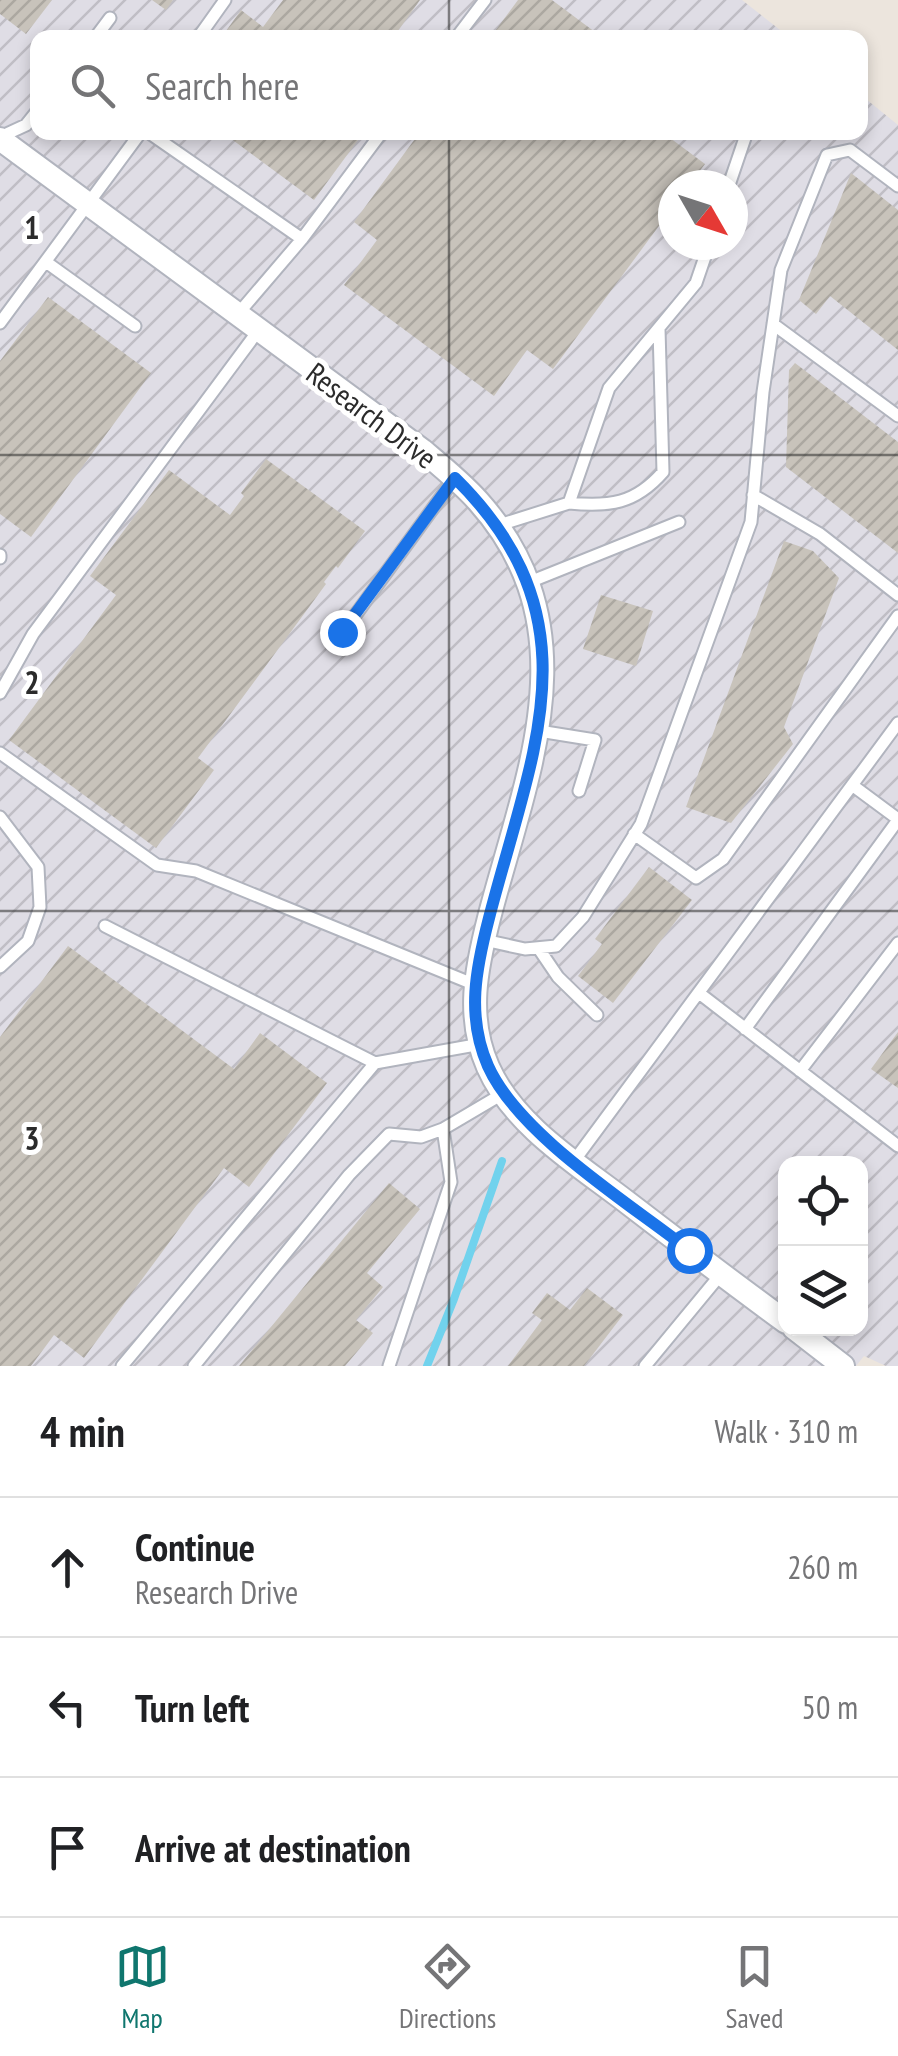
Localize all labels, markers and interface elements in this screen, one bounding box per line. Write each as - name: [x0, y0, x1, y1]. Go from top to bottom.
- search box: [30, 30, 868, 140]
- icon: search: [65, 58, 120, 113]
- text: Search here: [145, 61, 299, 110]
- north arrow: [658, 170, 748, 260]
- text: 1: [24, 206, 40, 248]
- street label: Research Drive: [299, 353, 445, 477]
- route end: [320, 610, 366, 656]
- text: 2: [24, 661, 40, 703]
- text: 3: [24, 1117, 40, 1159]
- map controls: [778, 1156, 868, 1336]
- button: locate: [778, 1156, 868, 1246]
- route start: [667, 1228, 713, 1274]
- button: layers: [778, 1246, 868, 1336]
- text: 4 min: [40, 1404, 125, 1459]
- text: Walk · 310 m: [714, 1410, 858, 1452]
- text: Continue: [135, 1522, 255, 1571]
- icon: ahead: [40, 1540, 95, 1595]
- text: 260 m: [787, 1546, 858, 1588]
- text: Research Drive: [135, 1571, 298, 1613]
- icon: left: [40, 1680, 95, 1735]
- text: Turn left: [135, 1683, 249, 1732]
- text: 50 m: [802, 1686, 858, 1728]
- icon: arrive: [40, 1820, 95, 1875]
- text: Arrive at destination: [135, 1823, 411, 1872]
- tab: Map: [115, 1939, 170, 2036]
- tab: Directions: [399, 1939, 496, 2036]
- tab: Saved: [726, 1939, 783, 2036]

